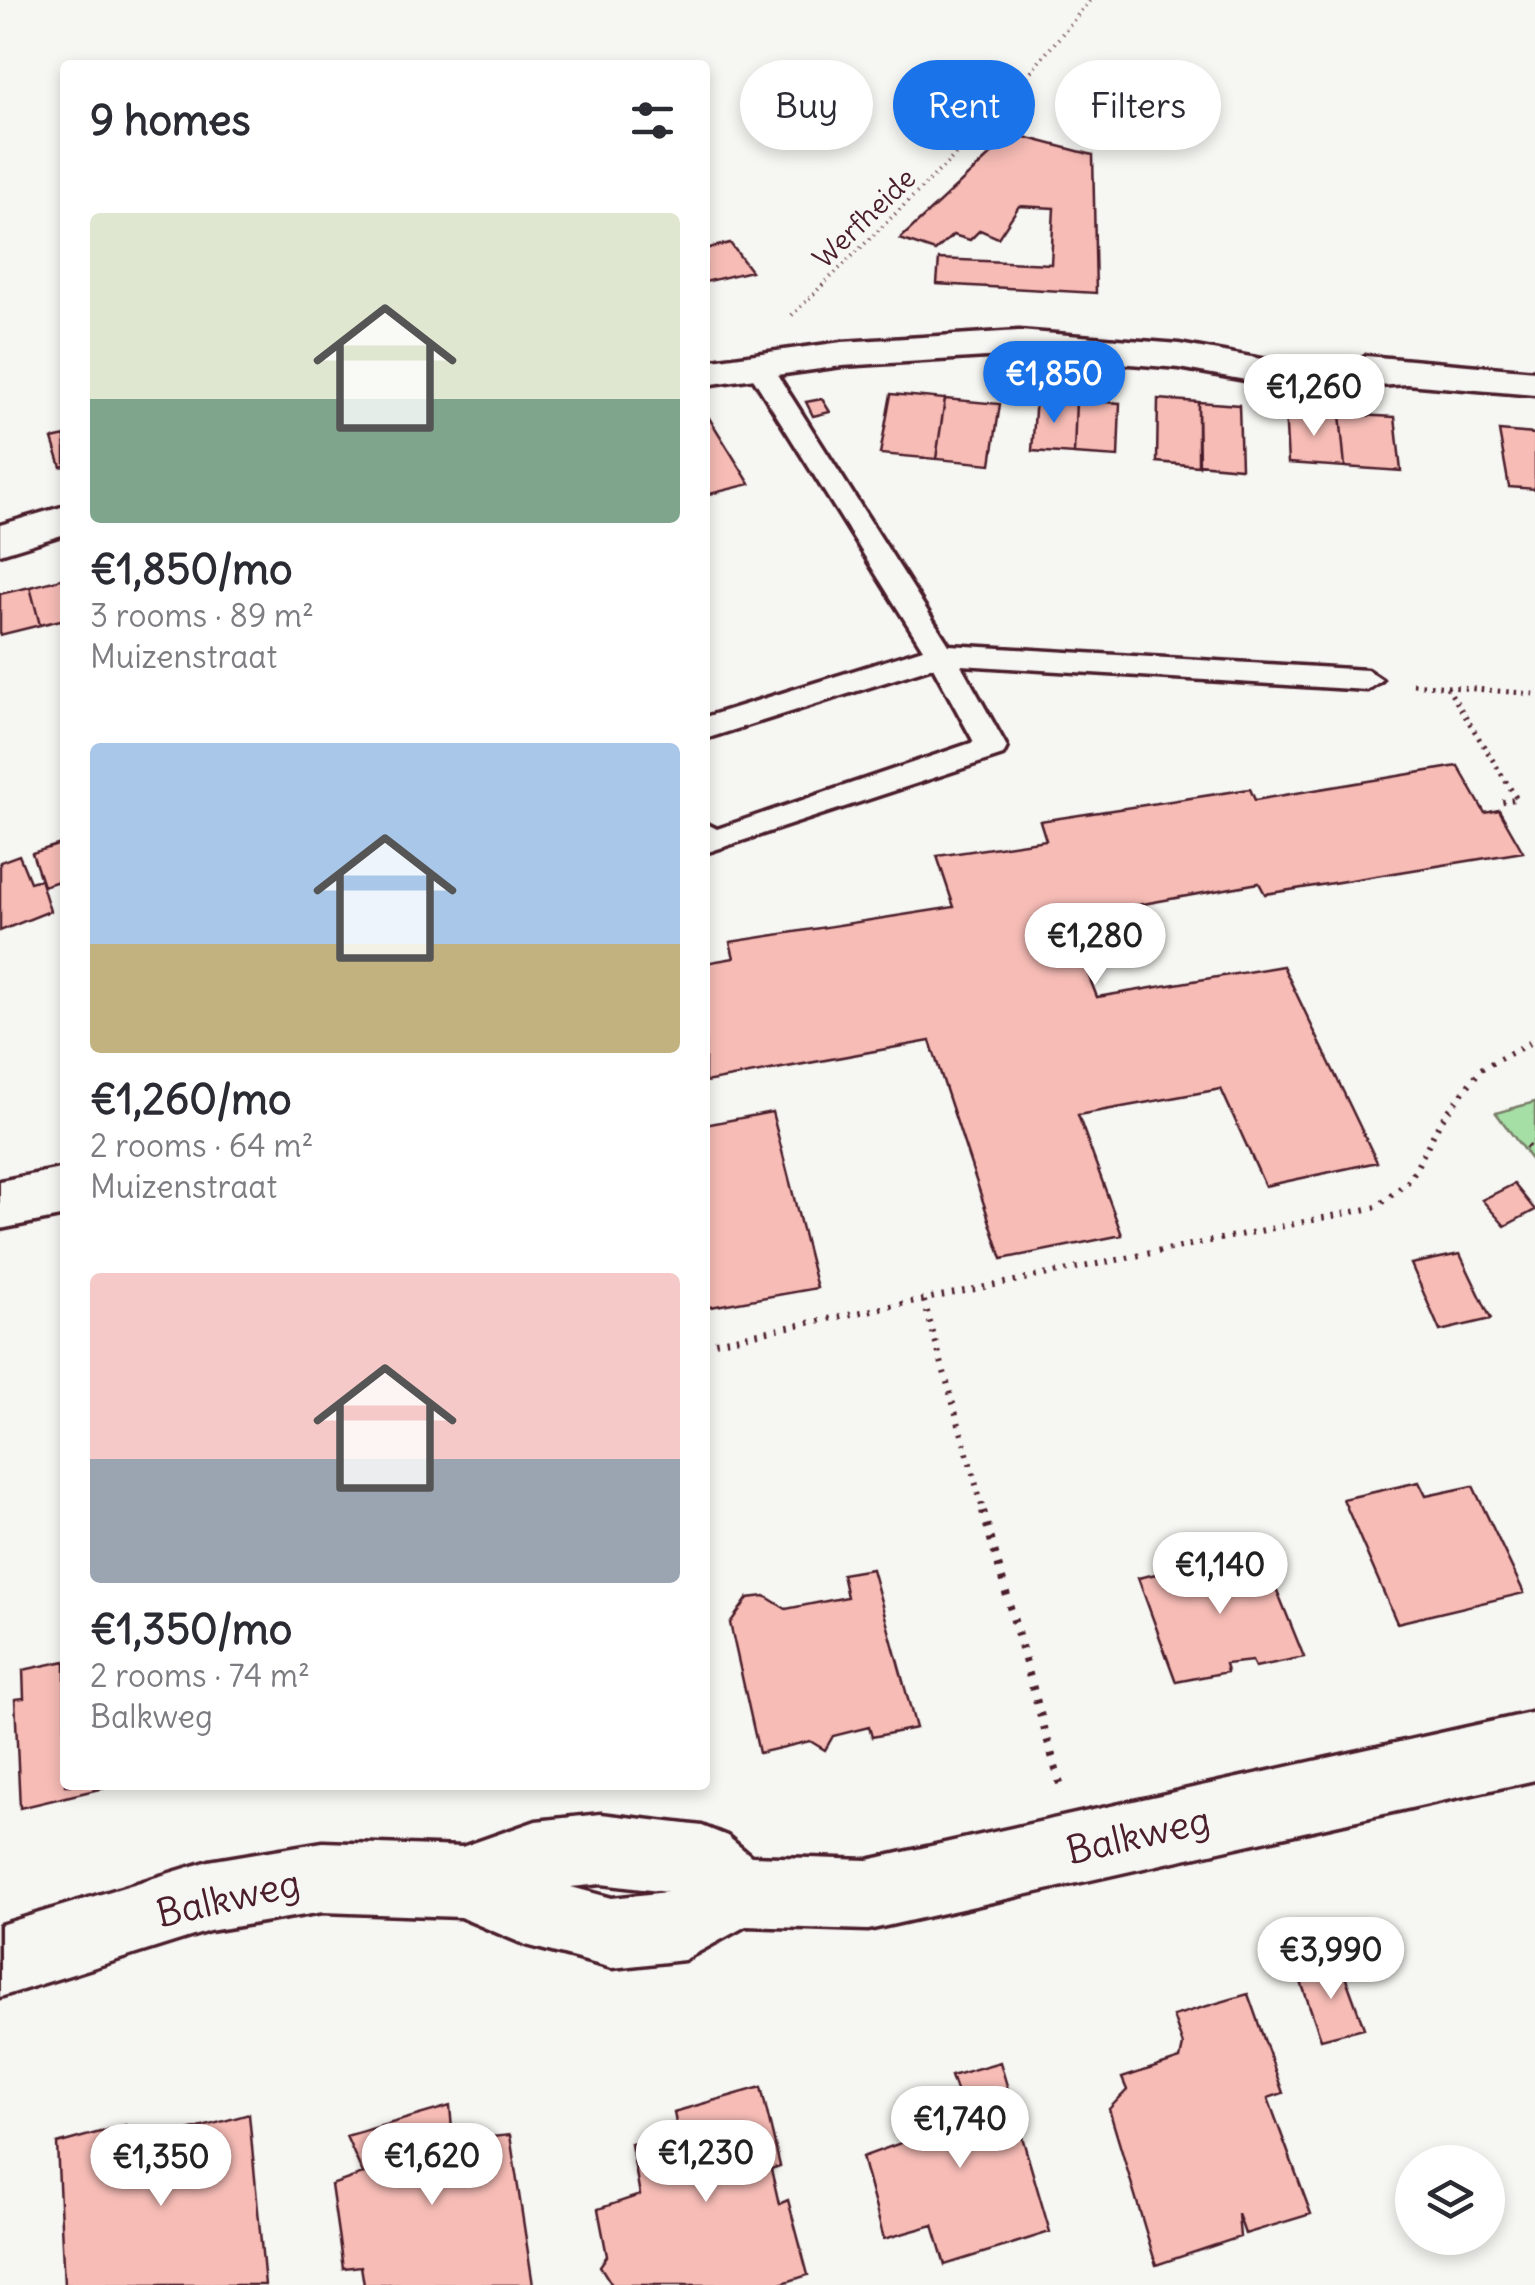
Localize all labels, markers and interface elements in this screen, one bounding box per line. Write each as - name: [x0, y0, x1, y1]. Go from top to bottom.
- chip: Buy: [740, 60, 873, 150]
- chip: Rent: [893, 60, 1035, 150]
- chip: Filters: [1055, 60, 1221, 150]
- icon: filters: [625, 93, 680, 148]
- text: 9 homes: [90, 94, 251, 146]
- street label: Werfheide: [805, 160, 923, 276]
- icon: home: [295, 278, 475, 458]
- pin: €1,850: [973, 341, 1135, 426]
- text: €1,850: [1005, 353, 1103, 394]
- pin: €1,260: [1233, 354, 1395, 439]
- text: €1,260: [1266, 366, 1362, 407]
- text: €1,850/mo: [90, 543, 293, 595]
- text: 3 rooms · 89 m²: [90, 595, 314, 636]
- text: Muizenstraat: [90, 636, 277, 677]
- icon: home: [295, 808, 475, 988]
- pin: €1,280: [1014, 903, 1176, 988]
- text: €1,280: [1047, 915, 1143, 956]
- text: €1,260/mo: [90, 1073, 292, 1125]
- text: 2 rooms · 64 m²: [90, 1125, 313, 1166]
- text: Muizenstraat: [90, 1166, 277, 1207]
- icon: home: [295, 1338, 475, 1518]
- pin: €1,140: [1139, 1532, 1301, 1617]
- text: €1,140: [1175, 1544, 1265, 1585]
- text: €1,350/mo: [90, 1603, 292, 1655]
- text: 2 rooms · 74 m²: [90, 1655, 310, 1696]
- text: Balkweg: [90, 1696, 213, 1737]
- street label: Balkweg: [1062, 1796, 1214, 1874]
- street label: Balkweg: [152, 1859, 304, 1937]
- pin: €3,990: [1250, 1917, 1412, 2002]
- text: €3,990: [1279, 1929, 1383, 1970]
- pin: €1,740: [879, 2086, 1041, 2171]
- text: €1,740: [913, 2098, 1007, 2139]
- pin: €1,230: [625, 2120, 787, 2205]
- pin: €1,620: [351, 2123, 513, 2208]
- pin: €1,350: [80, 2124, 242, 2209]
- text: €1,230: [658, 2132, 754, 2173]
- text: €1,620: [384, 2135, 480, 2176]
- text: €1,350: [112, 2136, 210, 2177]
- map controls: [1395, 2145, 1505, 2255]
- button: layers: [1395, 2145, 1505, 2255]

